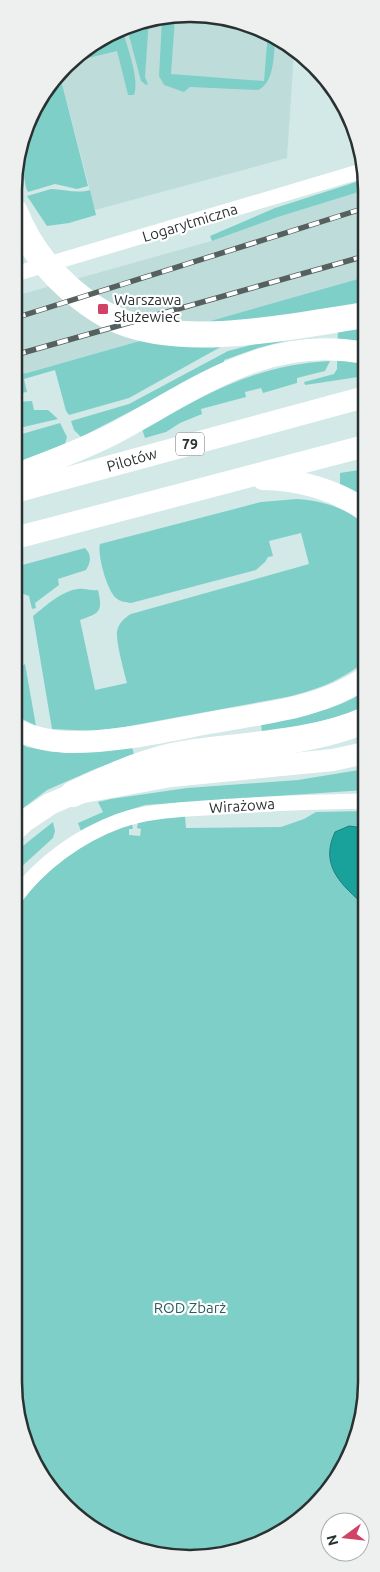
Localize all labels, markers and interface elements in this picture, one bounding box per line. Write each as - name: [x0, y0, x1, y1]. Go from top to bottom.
- street label: Logarytmiczna: [140, 200, 240, 245]
- place label: Warszawa Służewiec: [114, 291, 181, 325]
- marker: Warszawa Służewiec: [96, 302, 110, 316]
- road number: 79: [176, 432, 204, 456]
- street label: Pilotów: [105, 444, 159, 475]
- street label: Wirażowa: [208, 795, 276, 816]
- park label: ROD Zbarż: [154, 1299, 226, 1316]
- north arrow: [320, 1512, 370, 1562]
- text: N: [323, 1533, 342, 1547]

